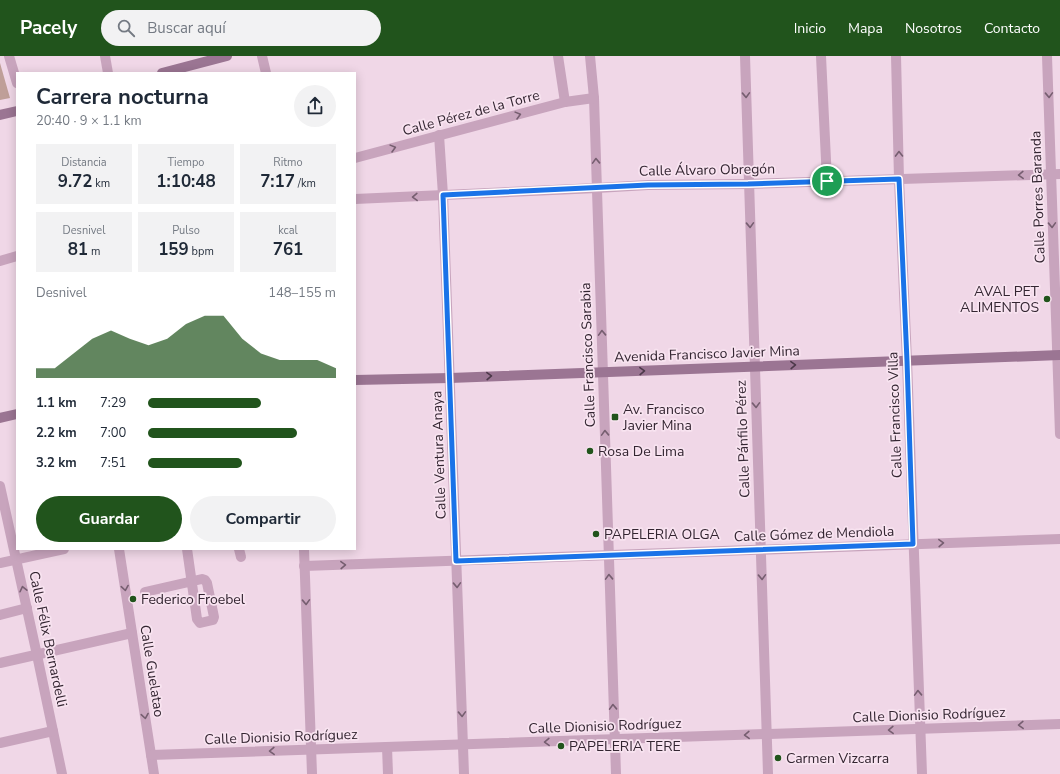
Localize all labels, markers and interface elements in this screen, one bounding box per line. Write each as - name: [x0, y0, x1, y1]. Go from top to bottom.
- search box: [101, 10, 381, 46]
- text: Pacely: [20, 15, 77, 41]
- icon: search: [115, 17, 137, 39]
- text: Buscar aquí: [147, 18, 226, 38]
- text: Inicio: [794, 19, 826, 38]
- text: Mapa: [848, 19, 883, 38]
- text: Nosotros: [905, 19, 962, 38]
- text: Contacto: [984, 19, 1040, 38]
- text: Carrera nocturna: [36, 82, 209, 112]
- button: share: [294, 85, 336, 127]
- street label: Calle Pérez de la Torre: [400, 86, 542, 140]
- one-way arrow: [742, 92, 750, 98]
- one-way arrow: [1044, 92, 1053, 98]
- one-way arrow: [515, 111, 522, 119]
- text: 20:40 · 9 × 1.1 km: [36, 112, 142, 130]
- street label: Calle Porres Baranda: [1026, 130, 1050, 264]
- one-way arrow: [389, 144, 396, 153]
- one-way arrow: [894, 151, 903, 157]
- text: Distancia: [61, 155, 107, 170]
- text: Tiempo: [168, 155, 204, 170]
- text: Ritmo: [273, 155, 303, 170]
- one-way arrow: [592, 158, 600, 164]
- street label: Calle Álvaro Obregón: [639, 159, 775, 181]
- pin: [810, 164, 844, 198]
- text: 9.72: [58, 170, 93, 193]
- text: 1:10:48: [156, 170, 216, 193]
- text: 7:17: [260, 170, 295, 193]
- icon: arrive: [816, 170, 838, 192]
- one-way arrow: [1018, 171, 1024, 179]
- text: km: [93, 176, 110, 191]
- text: /km: [295, 176, 316, 191]
- one-way arrow: [412, 192, 418, 201]
- one-way arrow: [745, 222, 754, 228]
- one-way arrow: [1048, 222, 1056, 228]
- text: Desnivel: [63, 223, 105, 238]
- text: Pulso: [172, 223, 200, 238]
- text: kcal: [278, 223, 298, 238]
- text: 81: [68, 238, 88, 261]
- text: 159: [158, 238, 189, 261]
- text: 761: [273, 238, 303, 261]
- text: m: [88, 244, 100, 259]
- text: bpm: [189, 244, 214, 259]
- street label: Calle Francisco Sarabia: [576, 282, 600, 428]
- place label: AVAL PET ALIMENTOS: [960, 282, 1040, 317]
- text: Desnivel: [36, 284, 87, 302]
- text: 148–155 m: [268, 284, 336, 302]
- marker: AVAL PET ALIMENTOS: [1042, 294, 1052, 304]
- one-way arrow: [598, 330, 606, 336]
- street label: Avenida Francisco Javier Mina: [614, 341, 800, 367]
- street label: Calle Francisco Villa: [883, 351, 907, 479]
- one-way arrow: [790, 361, 796, 369]
- one-way arrow: [639, 366, 645, 375]
- one-way arrow: [486, 372, 492, 380]
- street label: Calle Pánfilo Pérez: [731, 379, 755, 498]
- street label: Calle Ventura Anaya: [427, 390, 451, 520]
- text: 1.1 km: [36, 394, 77, 412]
- text: 7:29: [100, 394, 126, 412]
- place label: Av. Francisco Javier Mina: [622, 400, 705, 435]
- one-way arrow: [751, 402, 760, 408]
- marker: Av. Francisco Javier Mina: [610, 412, 620, 422]
- text: 2.2 km: [36, 424, 77, 442]
- text: 7:00: [100, 424, 126, 442]
- one-way arrow: [601, 430, 609, 436]
- place label: Rosa De Lima: [598, 442, 684, 461]
- marker: Rosa De Lima: [585, 446, 595, 456]
- text: 3.2 km: [36, 454, 77, 472]
- text: 7:51: [100, 454, 126, 472]
- button: Guardar: [36, 496, 182, 542]
- button: Compartir: [190, 496, 336, 542]
- street label: Calle Gómez de Mendiola: [733, 522, 895, 546]
- place label: PAPELERIA OLGA: [604, 525, 720, 544]
- marker: PAPELERIA OLGA: [591, 529, 601, 539]
- one-way arrow: [938, 539, 944, 548]
- one-way arrow: [340, 560, 346, 569]
- street label: Calle Félix Bernardelli: [24, 569, 72, 709]
- one-way arrow: [605, 574, 614, 580]
- one-way arrow: [757, 574, 766, 580]
- one-way arrow: [453, 582, 462, 588]
- one-way arrow: [120, 584, 129, 591]
- one-way arrow: [19, 586, 27, 592]
- place label: Federico Froebel: [141, 590, 246, 609]
- marker: Federico Froebel: [128, 594, 138, 604]
- one-way arrow: [301, 599, 310, 605]
- street label: Calle Guelatao: [135, 624, 169, 719]
- one-way arrow: [914, 690, 923, 696]
- street label: Calle Dionisio Rodríguez: [852, 703, 1006, 727]
- one-way arrow: [609, 704, 618, 710]
- one-way arrow: [458, 711, 466, 717]
- one-way arrow: [140, 713, 149, 719]
- street label: Calle Dionisio Rodríguez: [528, 714, 682, 738]
- one-way arrow: [1018, 721, 1024, 730]
- street label: Calle Dionisio Rodríguez: [204, 725, 358, 749]
- one-way arrow: [888, 726, 894, 734]
- one-way arrow: [744, 731, 750, 739]
- place label: PAPELERIA TERE: [569, 737, 681, 756]
- one-way arrow: [544, 738, 550, 746]
- marker: PAPELERIA TERE: [556, 741, 566, 751]
- one-way arrow: [269, 747, 275, 756]
- place label: Carmen Vizcarra: [786, 749, 889, 768]
- marker: Carmen Vizcarra: [773, 753, 783, 763]

